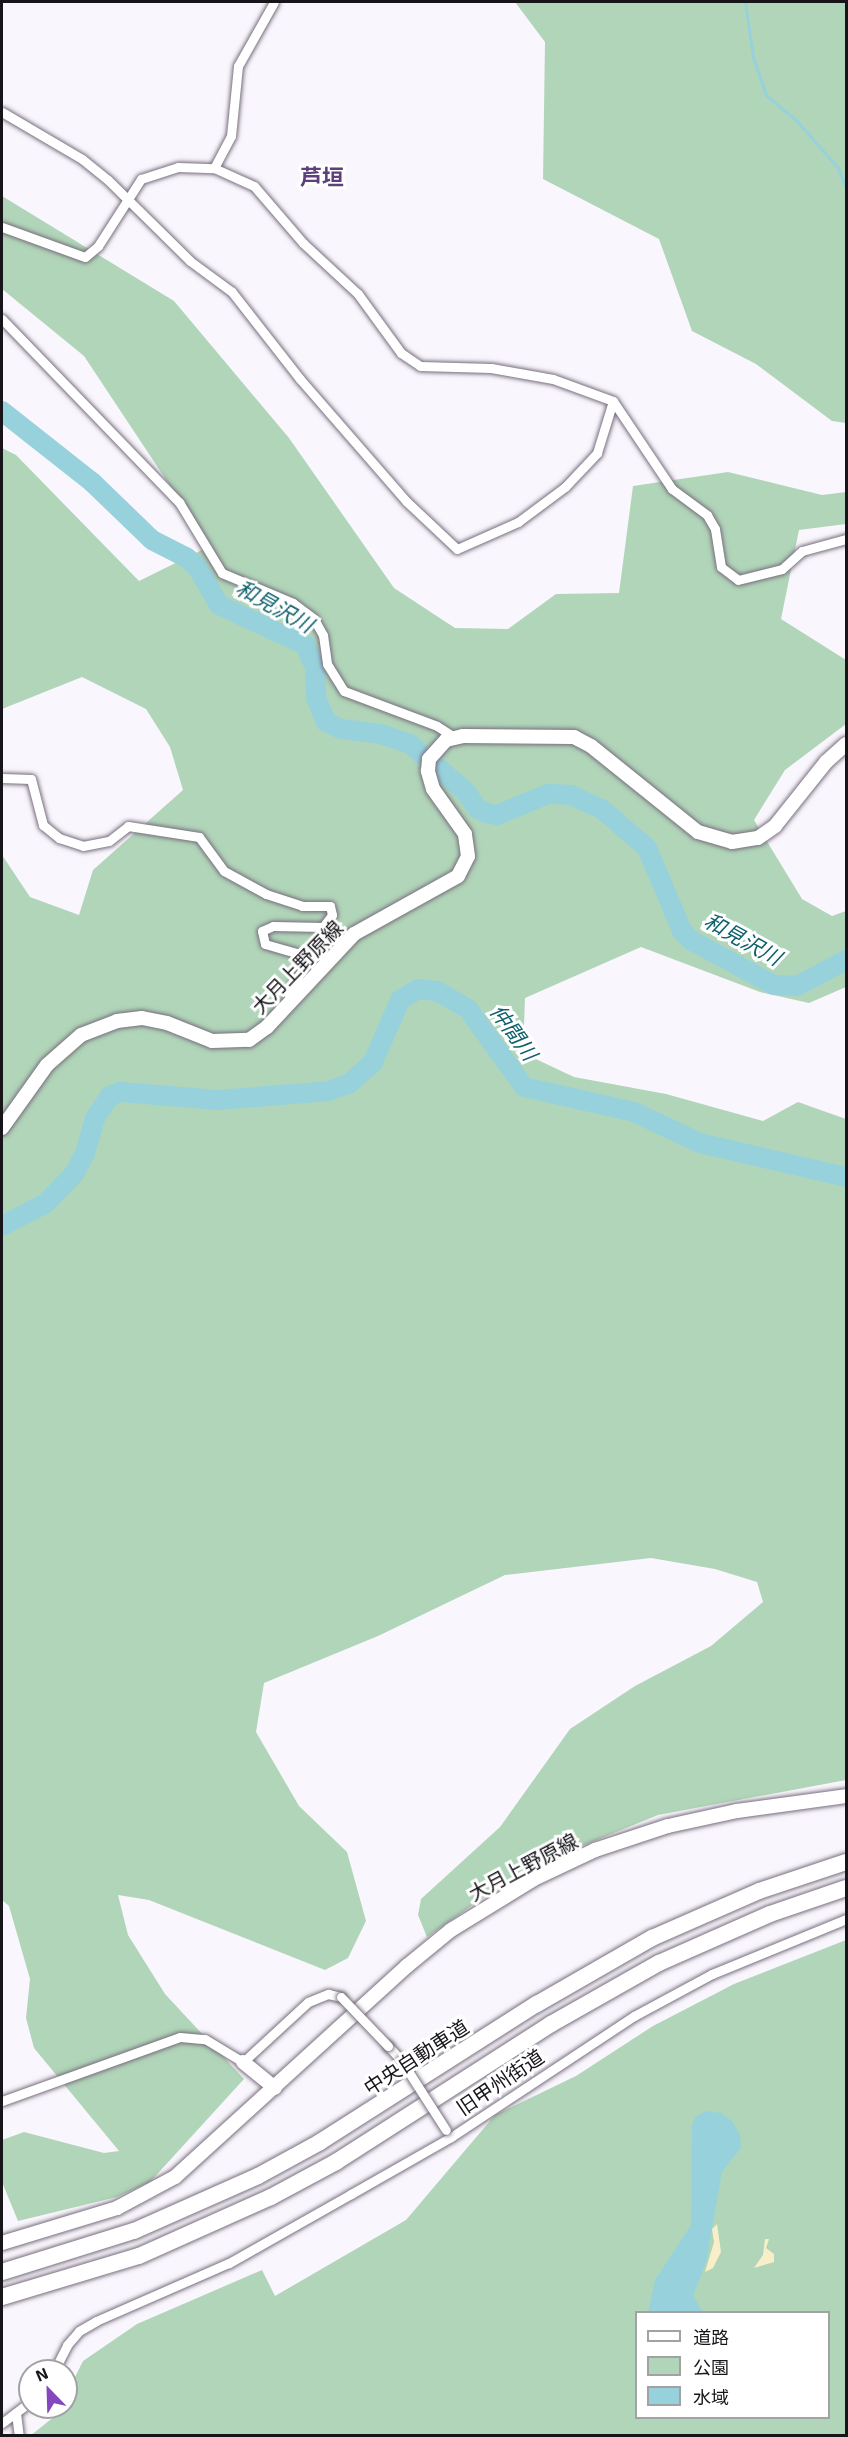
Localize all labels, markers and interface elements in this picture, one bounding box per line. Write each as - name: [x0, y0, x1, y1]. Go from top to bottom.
- district label: 芦垣: [300, 164, 344, 190]
- water label: 和見沢川: [232, 575, 318, 637]
- water label: 和見沢川: [700, 908, 786, 970]
- street label: 大月上野原線: [247, 916, 347, 1018]
- water label: 仲間川: [485, 999, 543, 1065]
- street label: 大月上野原線: [464, 1828, 582, 1906]
- street label: 中央自動車道: [359, 2014, 473, 2100]
- street label: 旧甲州街道: [452, 2044, 548, 2120]
- legend: [635, 2311, 830, 2419]
- text: 道路: [693, 2326, 729, 2348]
- text: 公園: [693, 2356, 729, 2378]
- north arrow: [18, 2359, 78, 2419]
- text: N: [33, 2363, 51, 2385]
- text: 水域: [693, 2386, 729, 2408]

